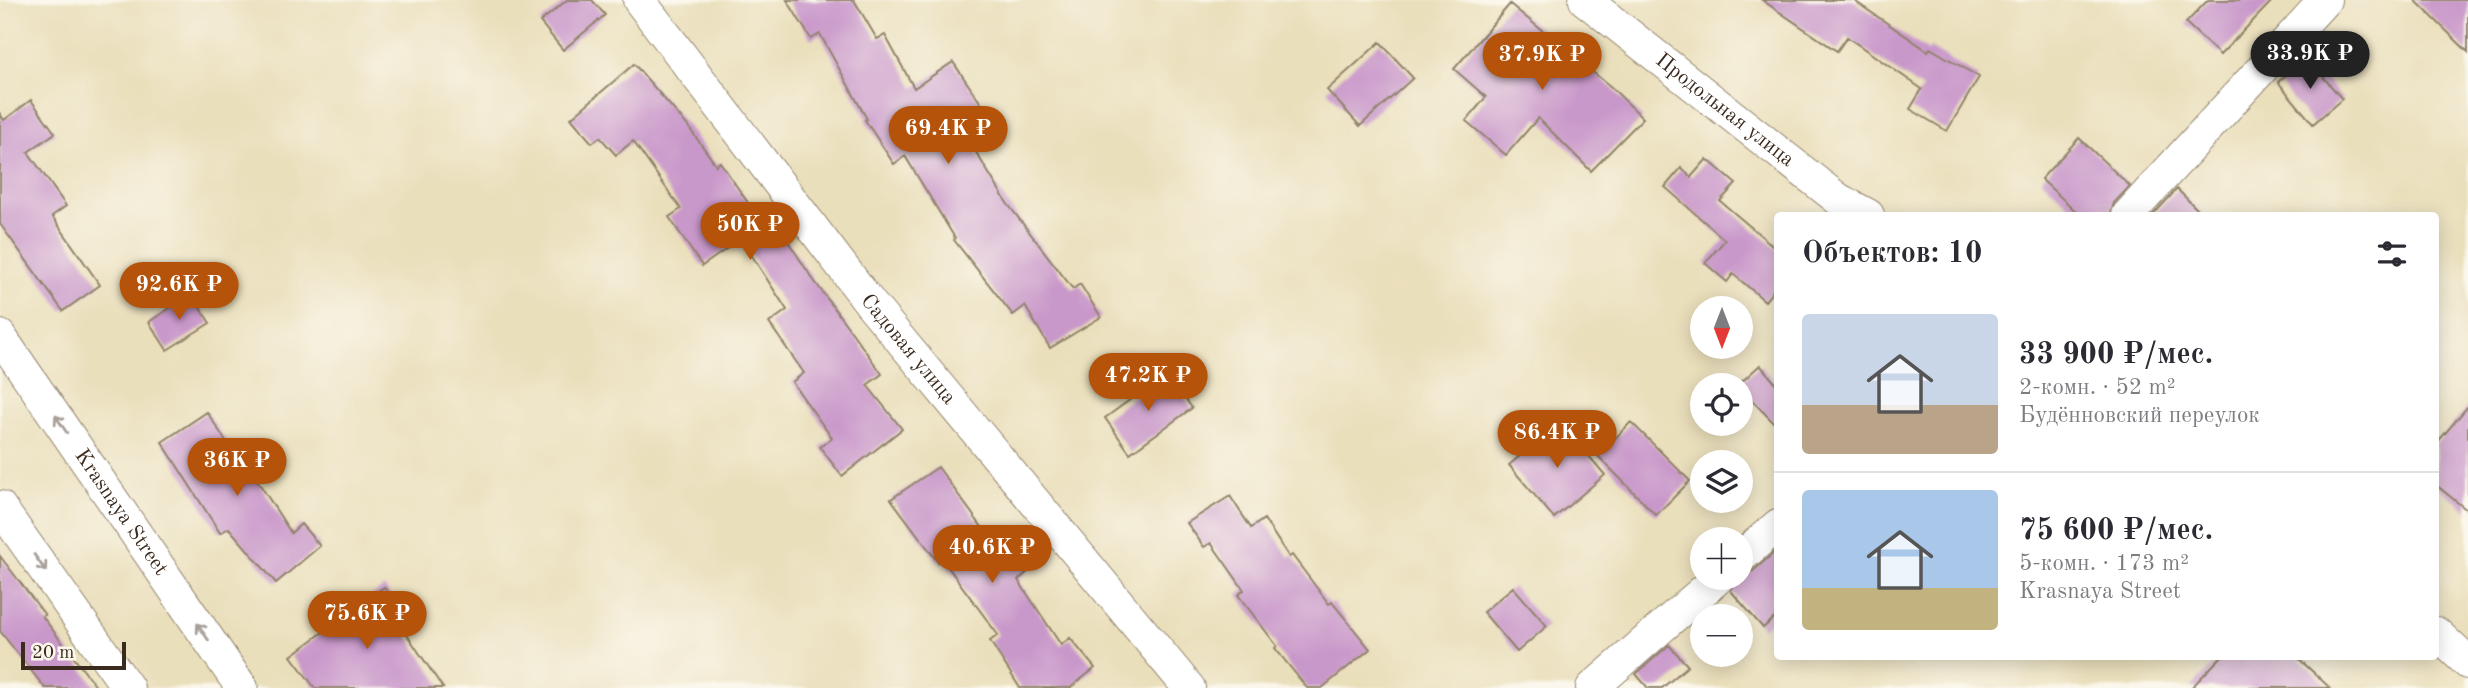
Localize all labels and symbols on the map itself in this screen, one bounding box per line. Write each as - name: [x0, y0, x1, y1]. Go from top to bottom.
- pin: 37.9K ₽: [1477, 32, 1607, 92]
- pin: 33.9K ₽: [2245, 32, 2375, 91]
- street label: Продольная улица: [1652, 49, 1798, 171]
- pin: 69.4K ₽: [883, 106, 1013, 166]
- pin: 50K ₽: [701, 202, 799, 262]
- pin: 92.6K ₽: [114, 262, 244, 322]
- street label: Садовая улица: [857, 290, 960, 408]
- north arrow: [1690, 296, 1754, 359]
- pin: 47.2K ₽: [1083, 354, 1213, 413]
- pin: 86.4K ₽: [1492, 410, 1622, 470]
- one-way arrow: [54, 415, 68, 434]
- pin: 36K ₽: [188, 438, 286, 498]
- street label: Krasnaya Street: [71, 445, 172, 579]
- pin: 40.6K ₽: [927, 526, 1057, 585]
- one-way arrow: [32, 553, 47, 572]
- pin: 75.6K ₽: [302, 592, 432, 651]
- one-way arrow: [196, 623, 210, 642]
- scale bar: [21, 639, 126, 671]

